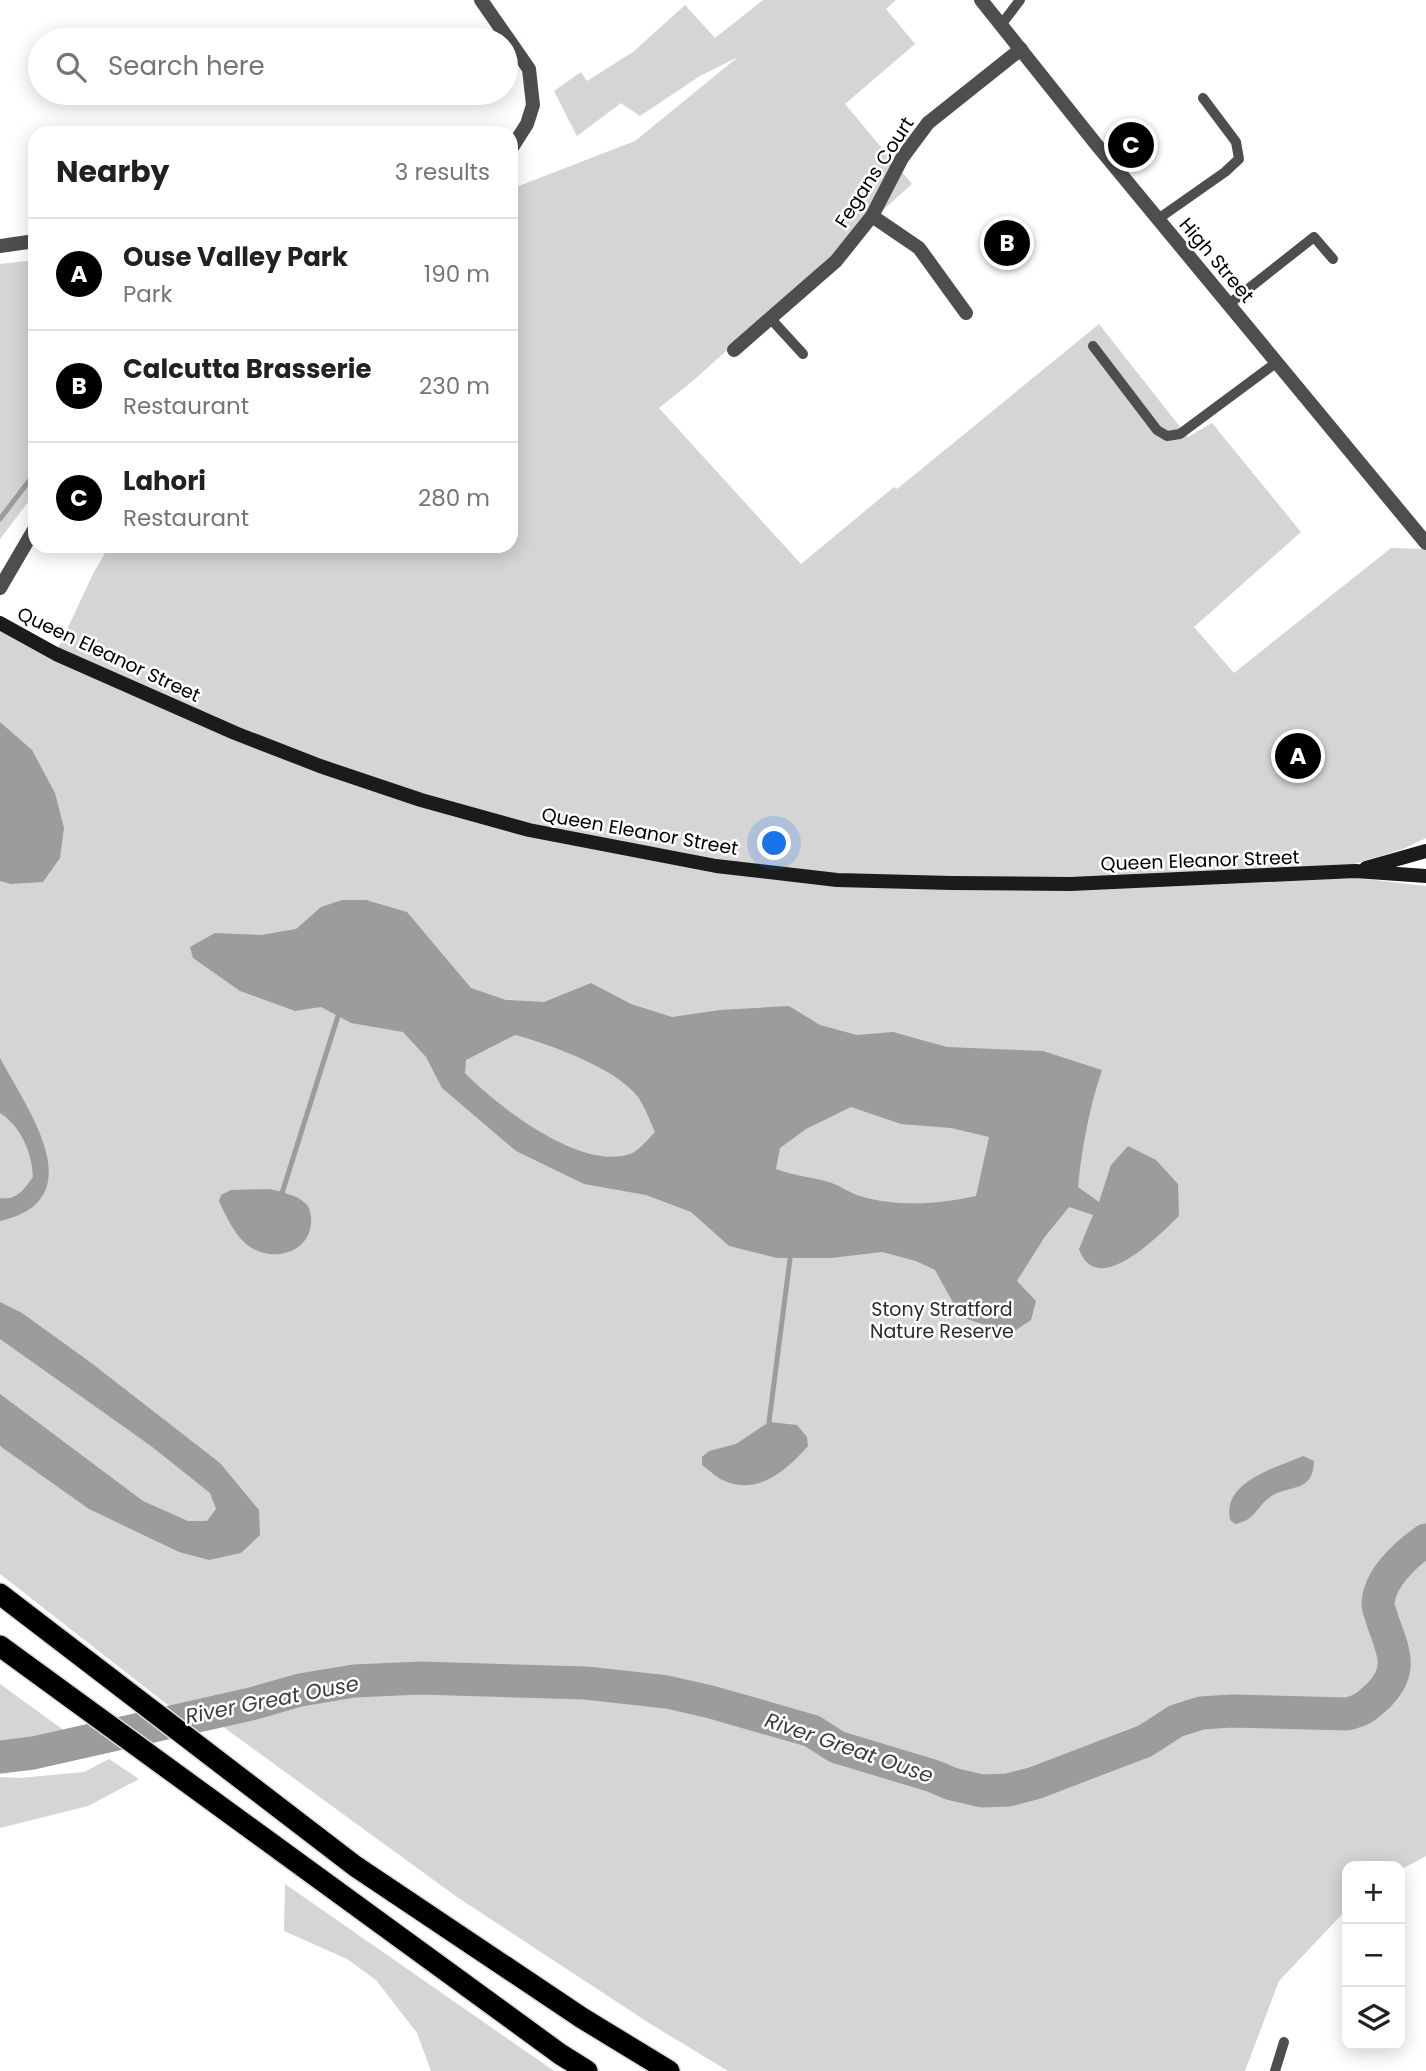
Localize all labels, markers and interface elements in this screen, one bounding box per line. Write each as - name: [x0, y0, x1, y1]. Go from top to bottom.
- search box: [28, 28, 518, 105]
- icon: search: [52, 48, 90, 86]
- text: Search here: [108, 48, 265, 84]
- street label: Fegans Court: [828, 112, 920, 233]
- pin: C: [1108, 119, 1154, 171]
- text: Nearby: [56, 150, 170, 193]
- text: 3 results: [395, 156, 490, 188]
- street label: High Street: [1173, 212, 1260, 309]
- pin: B: [984, 217, 1030, 269]
- text: Ouse Valley Park: [123, 239, 348, 275]
- text: A: [71, 258, 87, 290]
- text: 190 m: [424, 258, 490, 290]
- text: Park: [123, 278, 172, 310]
- text: Calcutta Brasserie: [123, 351, 371, 387]
- text: B: [71, 370, 87, 402]
- text: 230 m: [419, 370, 490, 402]
- text: Restaurant: [123, 390, 249, 422]
- text: Lahori: [123, 463, 206, 499]
- text: C: [70, 482, 88, 514]
- text: 280 m: [418, 482, 490, 514]
- text: Restaurant: [123, 502, 249, 534]
- street label: Queen Eleanor Street: [13, 600, 205, 709]
- pin: A: [1275, 730, 1321, 782]
- street label: Queen Eleanor Street: [540, 801, 740, 862]
- your location: [757, 826, 791, 860]
- street label: Queen Eleanor Street: [1100, 844, 1300, 877]
- park label: Stony Stratford Nature Reserve: [870, 1296, 1014, 1345]
- water label: River Great Ouse: [183, 1668, 361, 1731]
- water label: River Great Ouse: [761, 1705, 937, 1790]
- map controls: [1342, 1861, 1405, 2050]
- button: +: [1342, 1861, 1405, 1924]
- button: −: [1342, 1924, 1405, 1987]
- button: layers: [1342, 1987, 1405, 2050]

